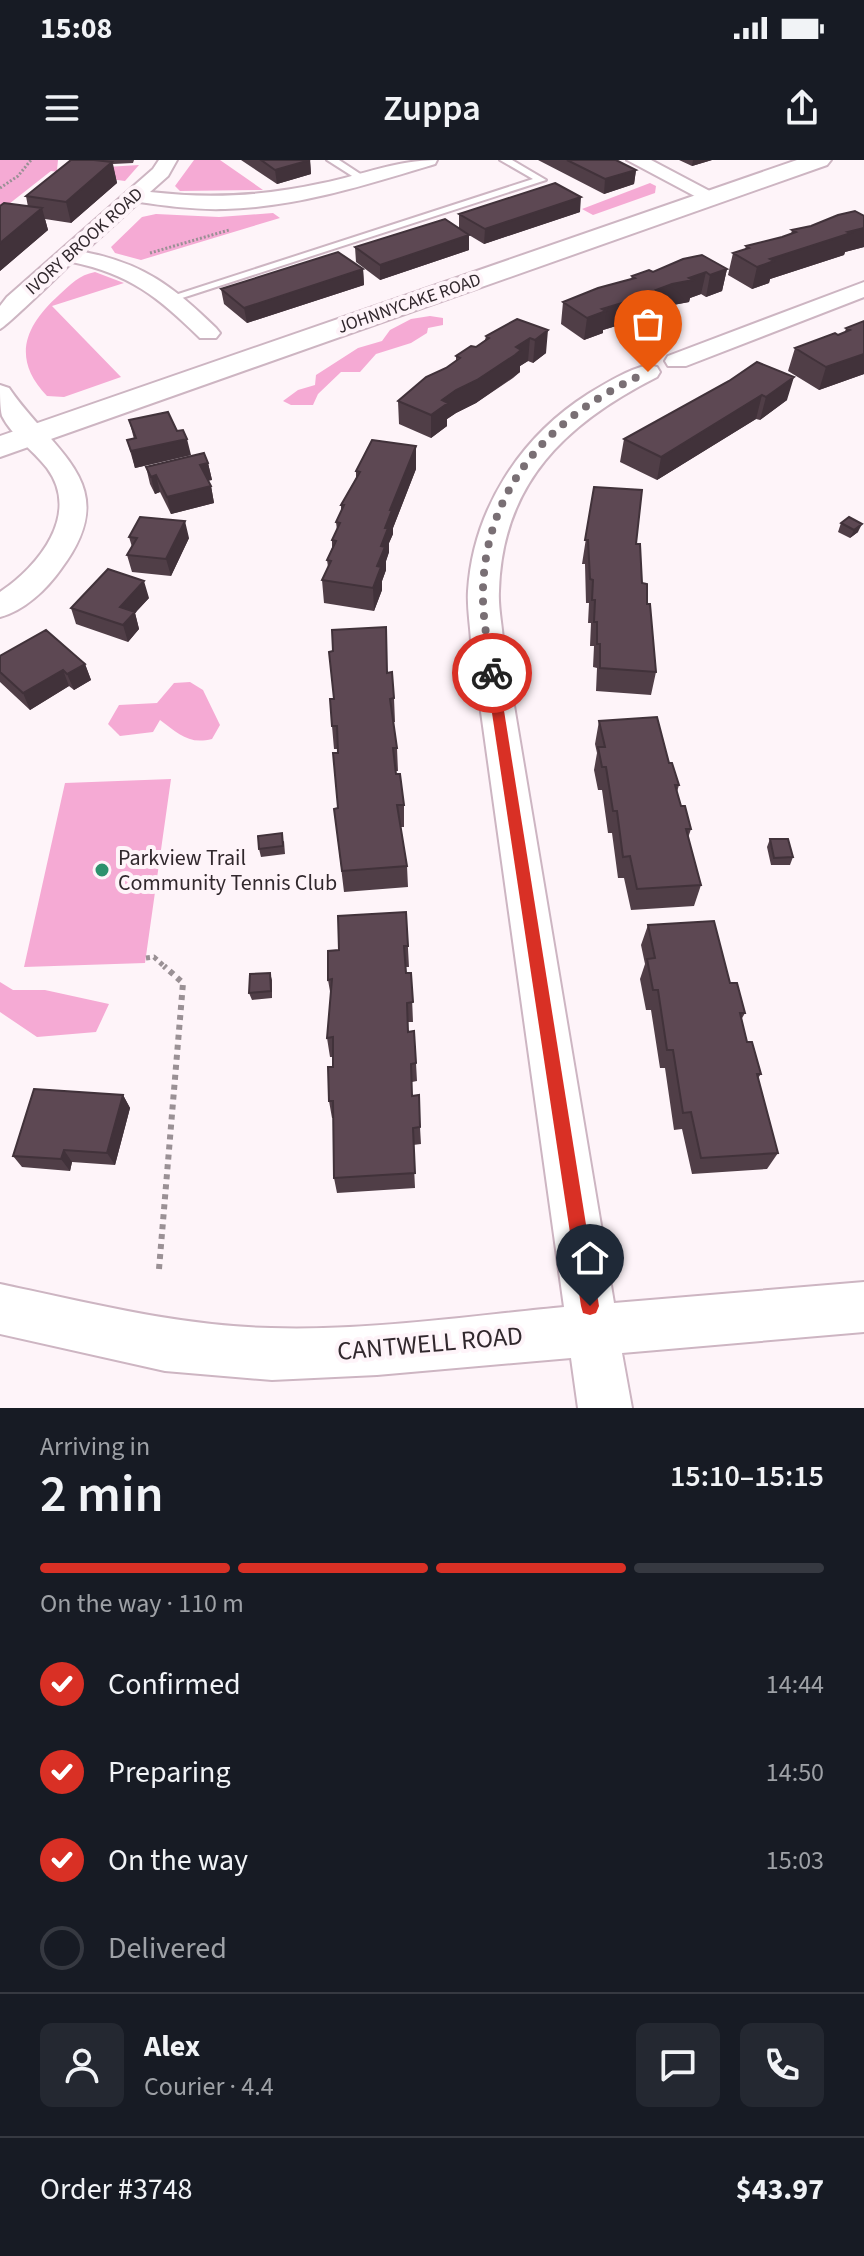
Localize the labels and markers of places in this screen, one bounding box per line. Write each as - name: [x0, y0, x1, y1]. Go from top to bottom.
- pin: [614, 290, 682, 372]
- place label: Parkview Trail Community Tennis Club: [118, 842, 337, 899]
- marker: Parkview Trail Community Tennis Club: [93, 861, 111, 879]
- pin: [556, 1224, 624, 1306]

